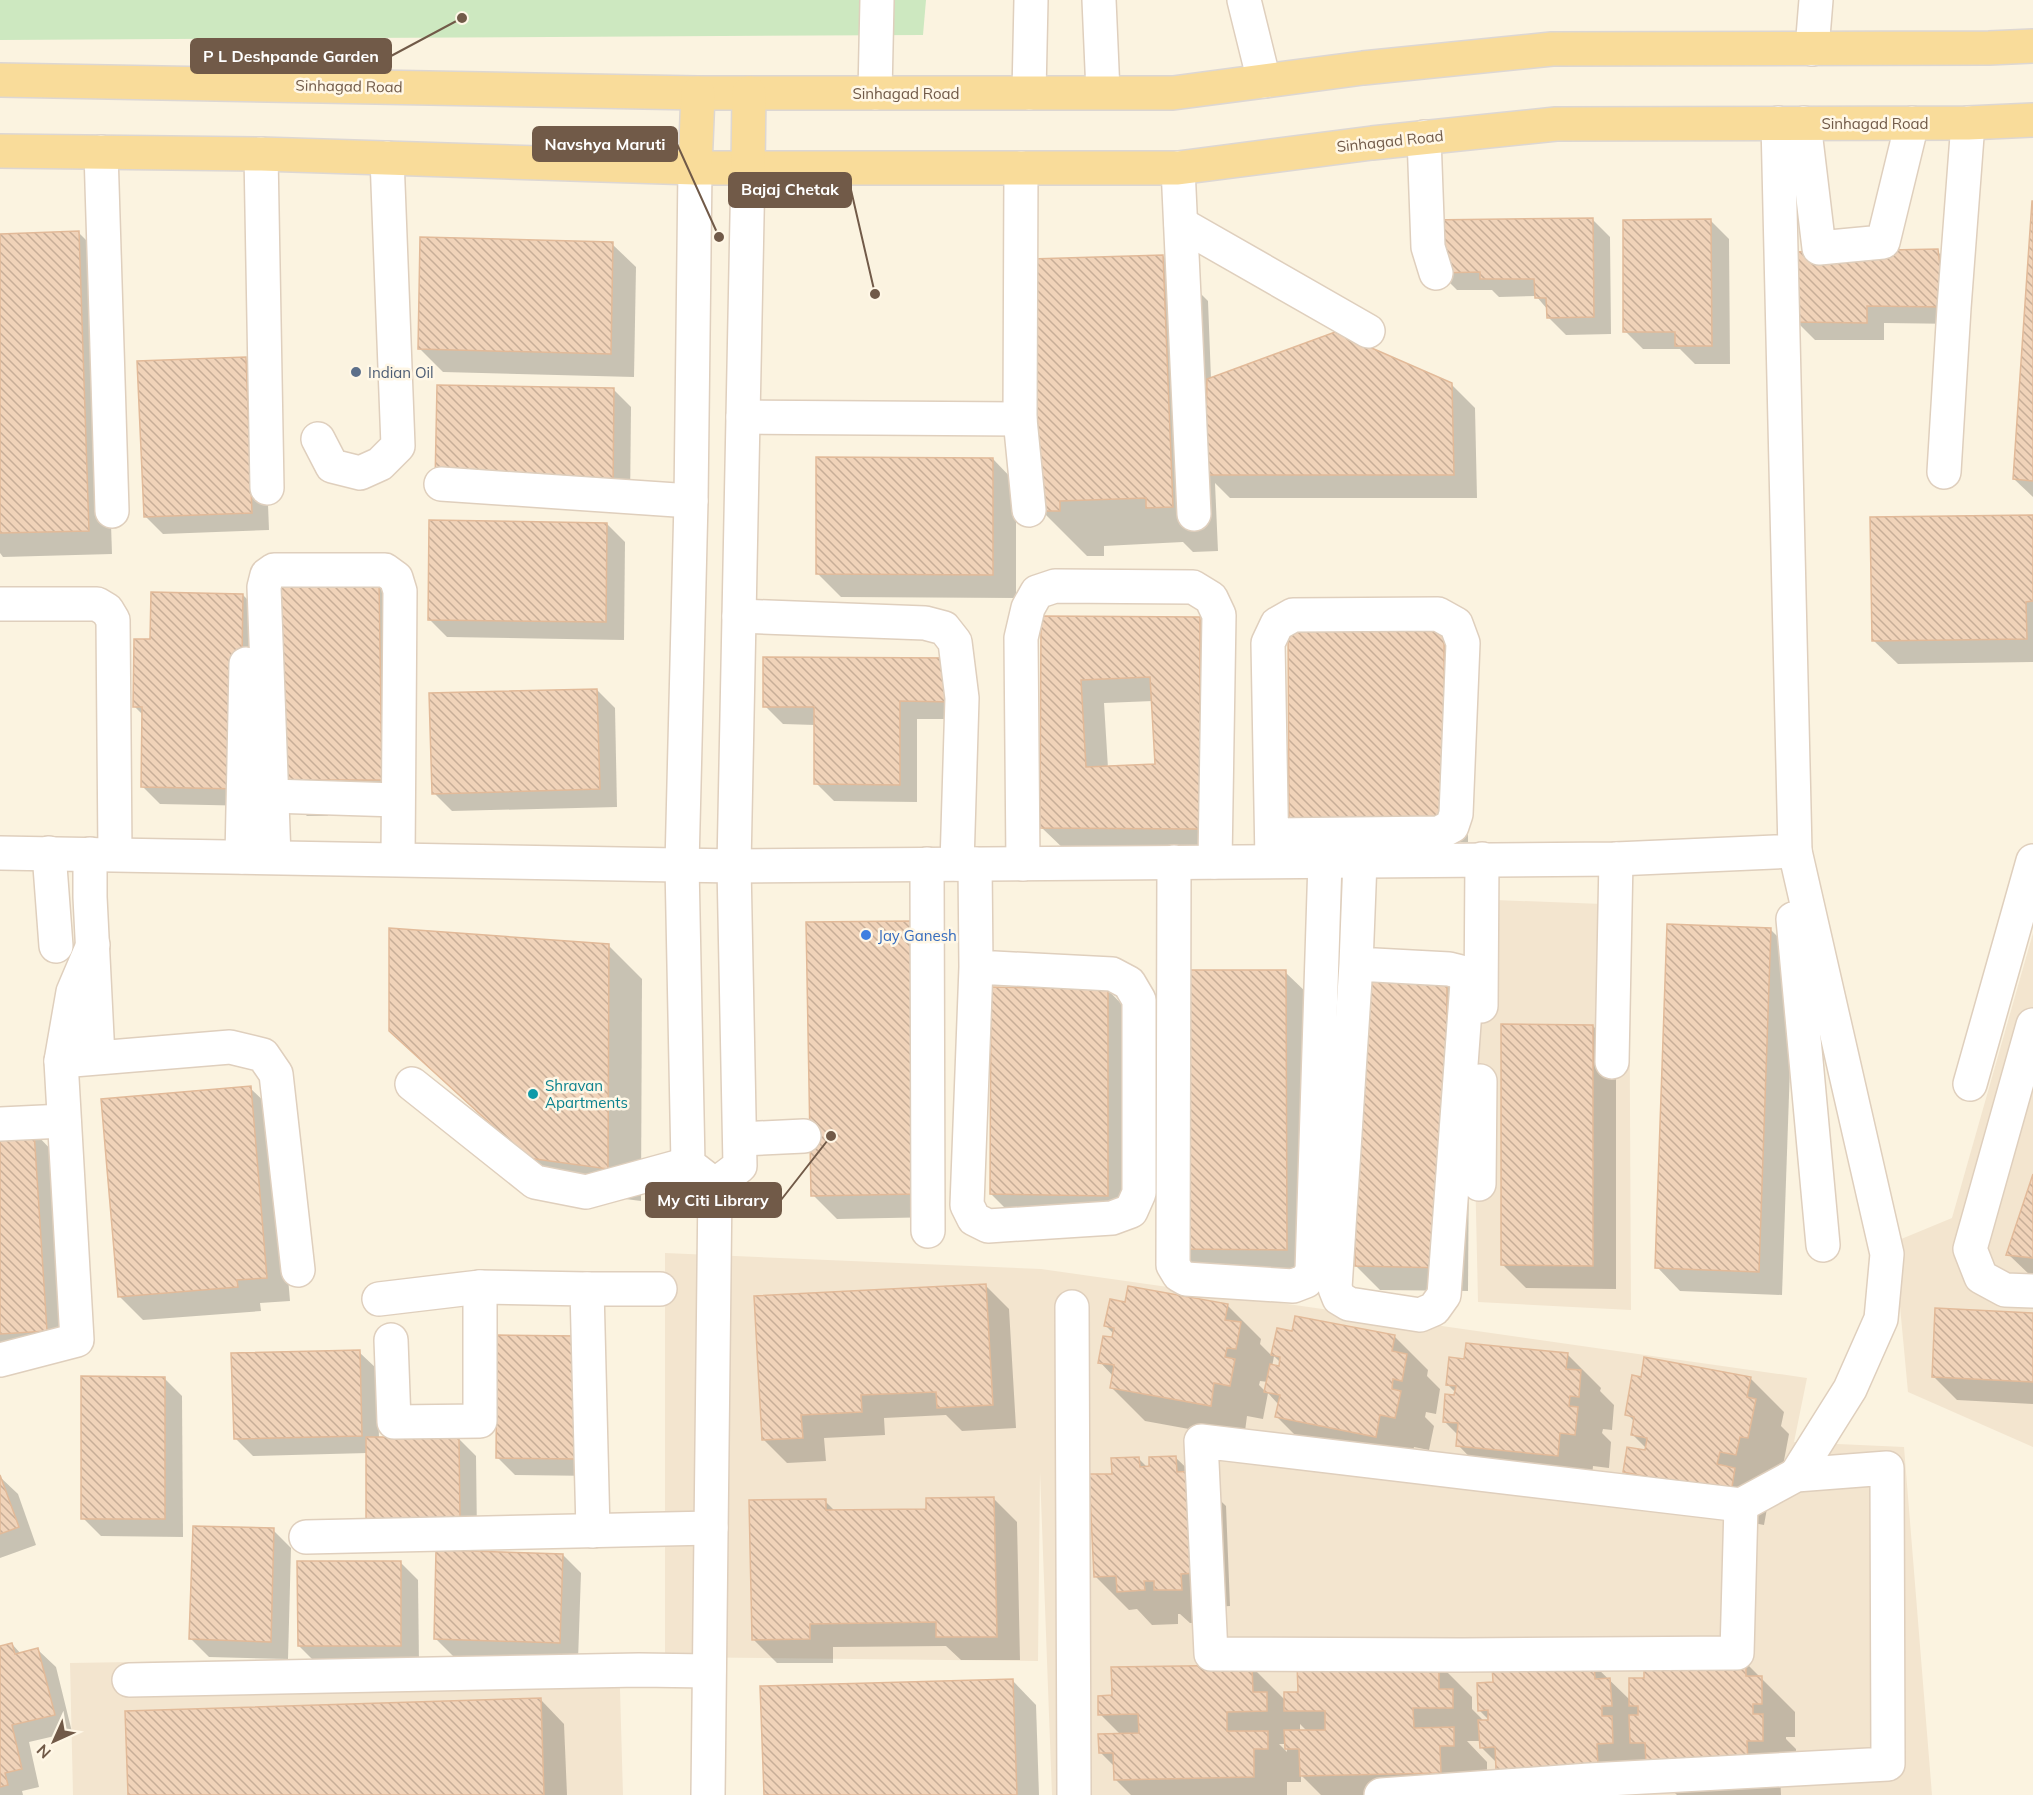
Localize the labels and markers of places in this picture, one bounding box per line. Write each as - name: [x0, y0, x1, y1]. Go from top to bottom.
- callout: P L Deshpande Garden: [191, 39, 391, 73]
- callout: Navshya Maruti: [533, 127, 677, 161]
- callout: Bajaj Chetak: [729, 173, 851, 207]
- place label: Indian Oil: [368, 363, 434, 382]
- marker: Indian Oil: [349, 365, 363, 379]
- place label: Jay Ganesh: [878, 926, 957, 945]
- marker: Jay Ganesh: [859, 928, 873, 942]
- place label: Shravan Apartments: [545, 1076, 628, 1112]
- marker: Shravan Apartments: [526, 1087, 540, 1101]
- callout: My Citi Library: [646, 1183, 781, 1217]

